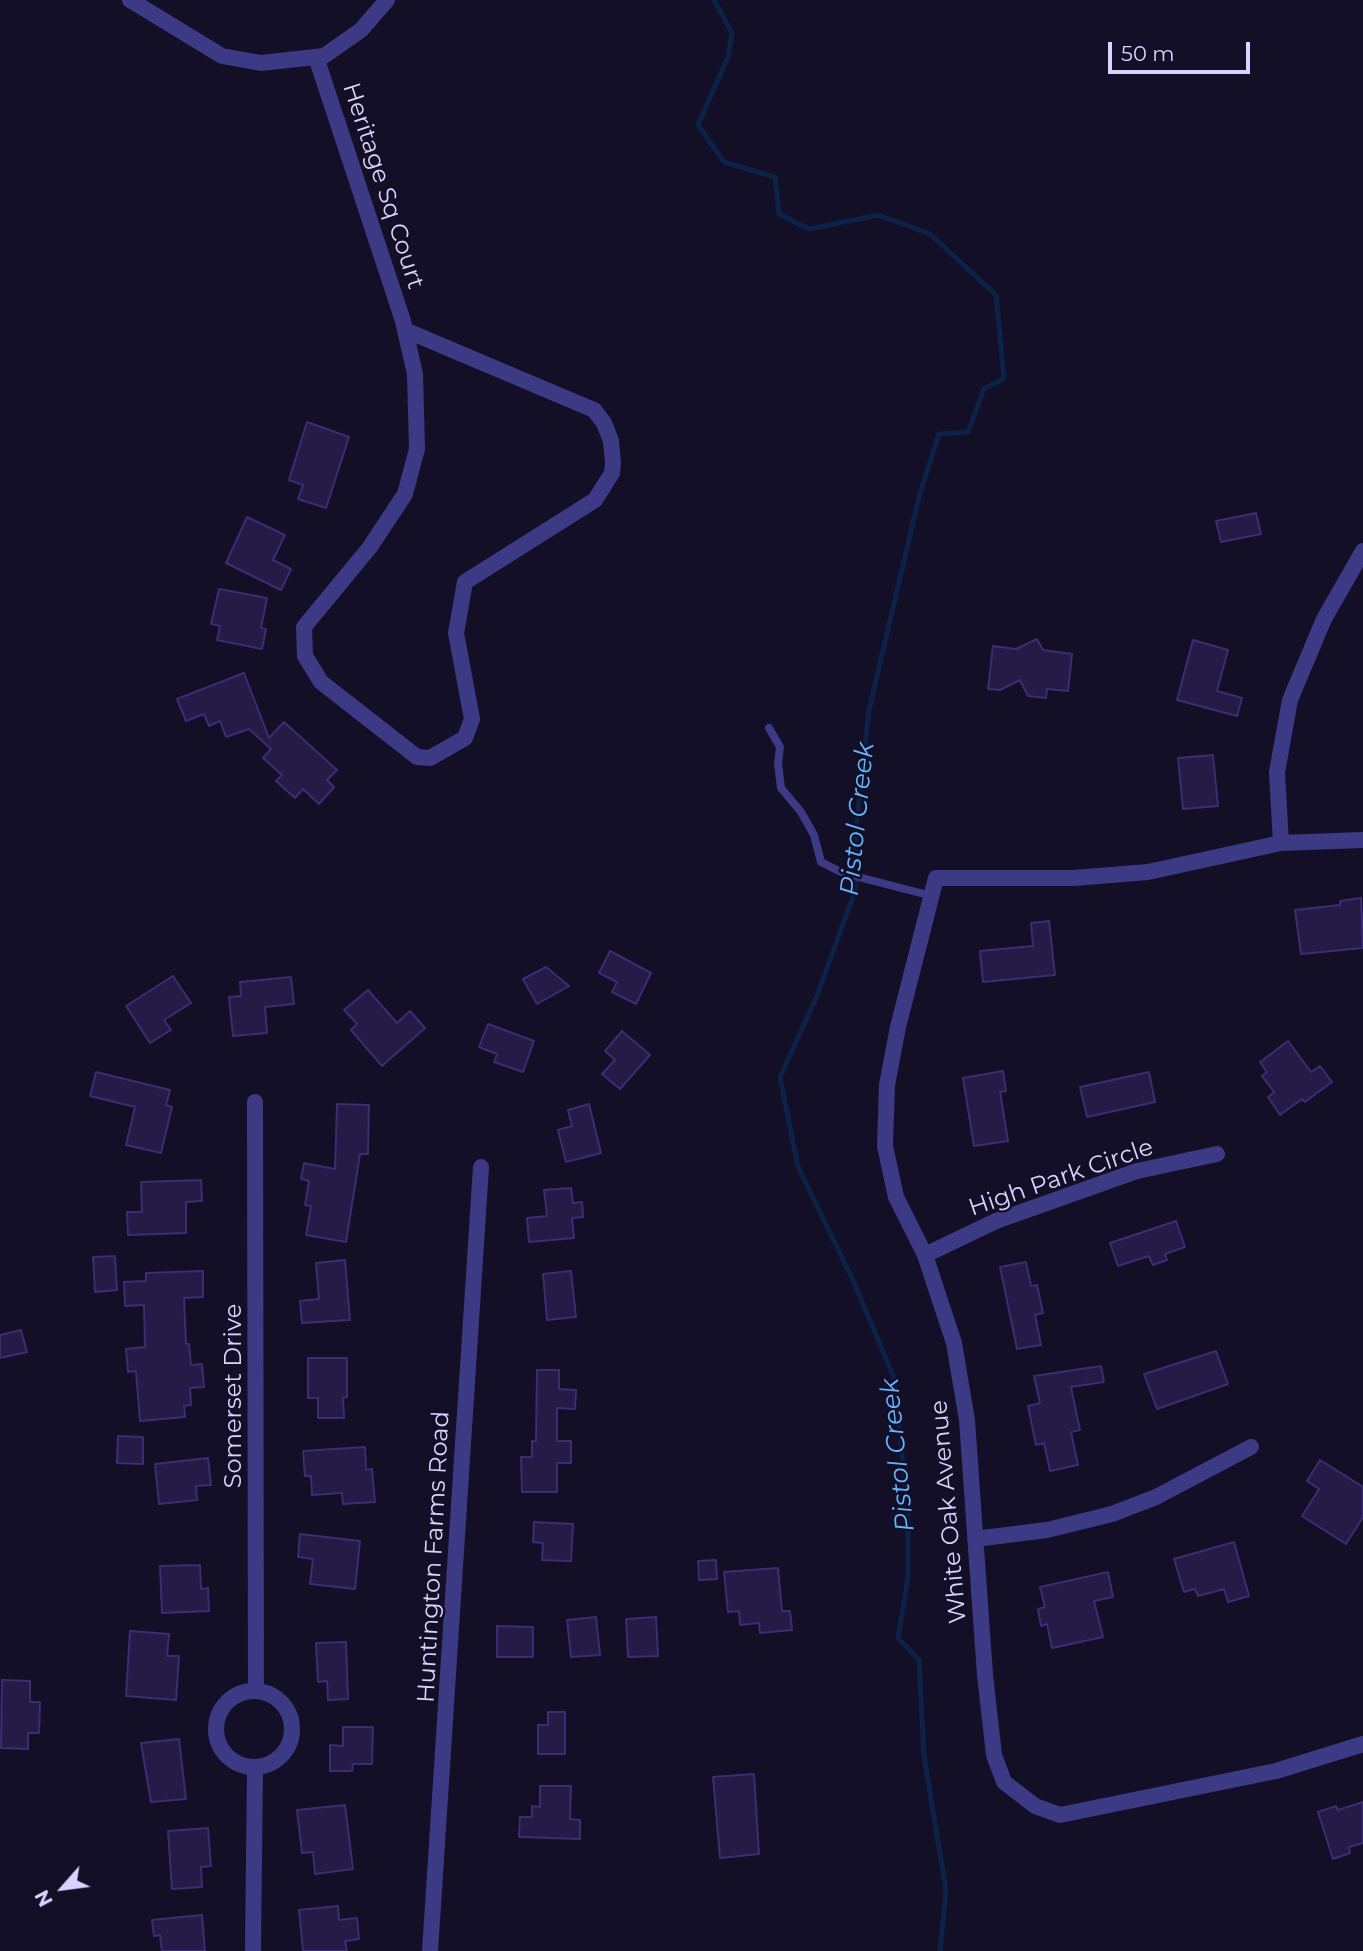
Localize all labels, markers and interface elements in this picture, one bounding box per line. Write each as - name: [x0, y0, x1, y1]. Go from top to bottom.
- scale bar: [1111, 28, 1253, 72]
- text: 50 m: [1121, 41, 1175, 66]
- street label: Heritage Sq Court: [336, 79, 430, 293]
- water label: Pistol Creek: [834, 741, 882, 897]
- street label: High Park Circle: [965, 1133, 1157, 1223]
- street label: Somerset Drive: [220, 1304, 248, 1488]
- water label: Pistol Creek: [874, 1377, 922, 1533]
- street label: White Oak Avenue: [925, 1399, 973, 1625]
- street label: Huntington Farms Road: [412, 1410, 456, 1704]
- north arrow: [28, 1853, 98, 1923]
- text: N: [30, 1886, 58, 1910]

